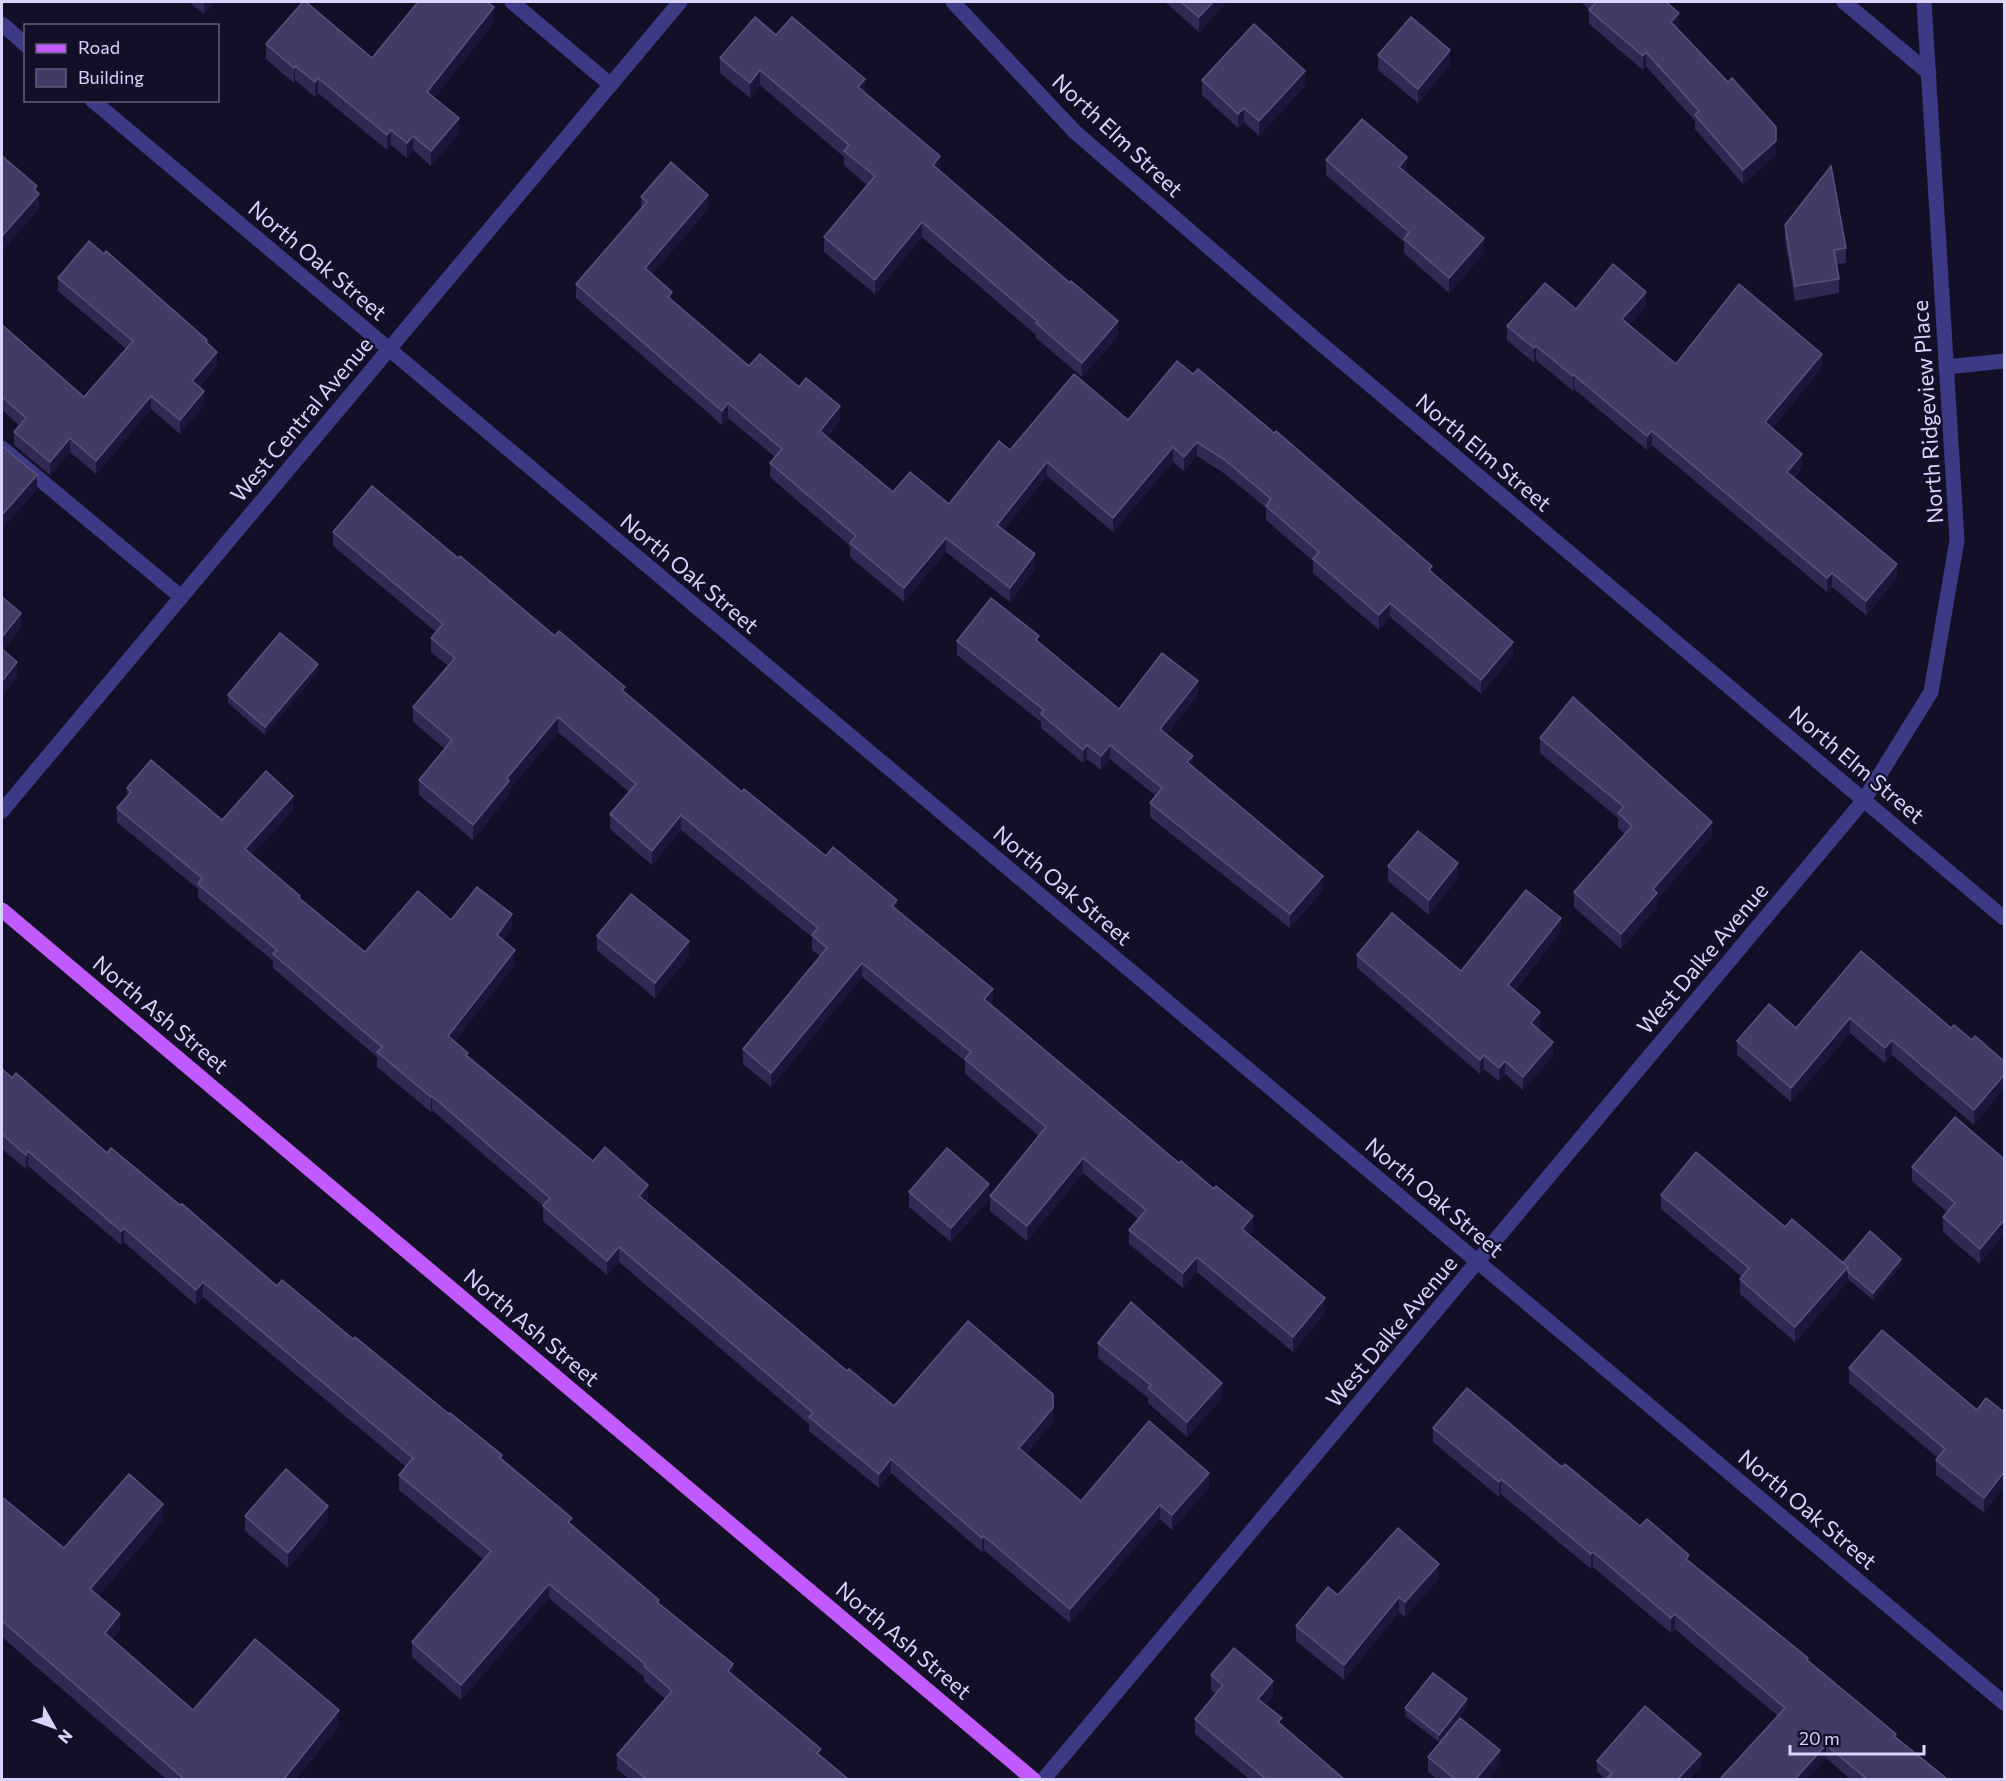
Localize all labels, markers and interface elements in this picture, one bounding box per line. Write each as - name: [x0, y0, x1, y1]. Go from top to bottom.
- legend: [24, 24, 219, 102]
- text: Road: [78, 36, 120, 58]
- text: Building: [78, 66, 144, 88]
- street label: North Elm Street: [1047, 68, 1189, 202]
- street label: North Oak Street: [243, 194, 393, 326]
- street label: North Ridgeview Place: [1906, 299, 1948, 525]
- street label: West Central Avenue: [224, 331, 378, 507]
- street label: North Elm Street: [1411, 387, 1557, 517]
- street label: North Oak Street: [615, 507, 765, 639]
- street label: North Elm Street: [1784, 699, 1930, 829]
- street label: North Oak Street: [988, 819, 1138, 951]
- street label: West Dalke Avenue: [1631, 877, 1773, 1039]
- street label: North Ash Street: [88, 949, 234, 1079]
- street label: North Oak Street: [1360, 1131, 1510, 1263]
- street label: West Dalke Avenue: [1320, 1250, 1462, 1412]
- street label: North Ash Street: [459, 1262, 605, 1392]
- street label: North Oak Street: [1733, 1443, 1883, 1575]
- street label: North Ash Street: [831, 1575, 977, 1705]
- north arrow: [24, 1697, 84, 1757]
- scale bar: [1790, 1718, 1924, 1756]
- text: N: [55, 1726, 77, 1748]
- text: 20 m: [1799, 1727, 1840, 1749]

